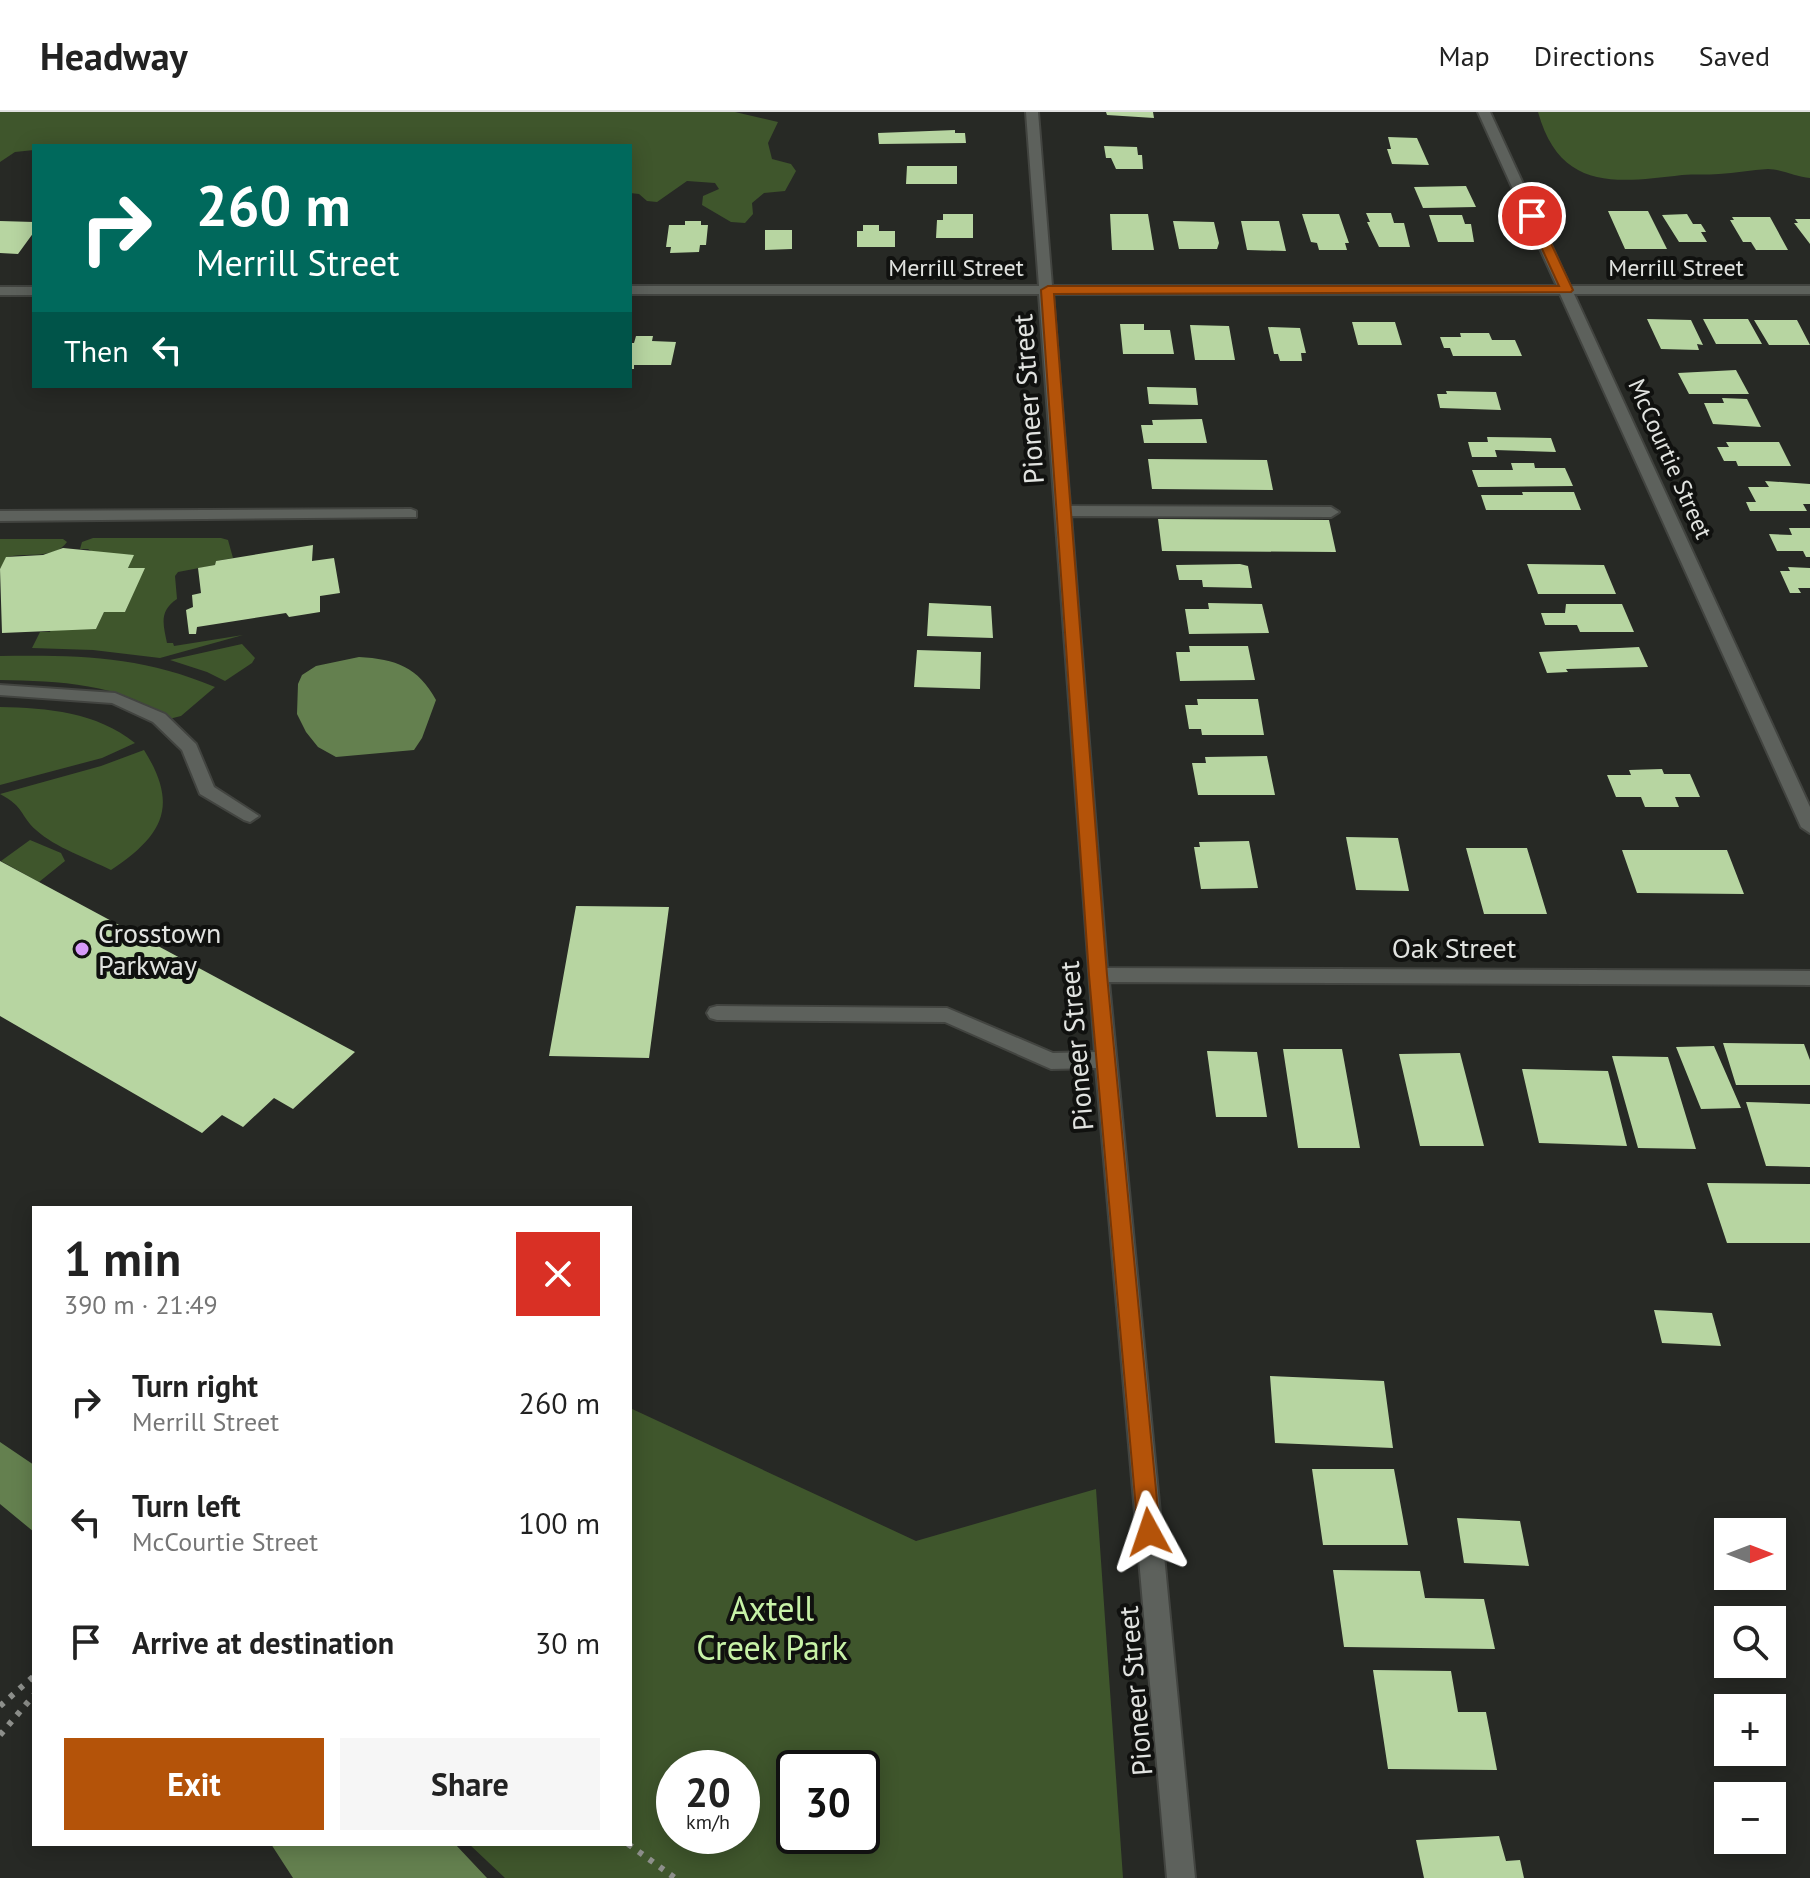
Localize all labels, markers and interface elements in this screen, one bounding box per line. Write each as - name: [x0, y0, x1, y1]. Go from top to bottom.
- text: Headway: [40, 31, 188, 80]
- text: Map: [1439, 37, 1490, 74]
- text: Directions: [1534, 37, 1655, 74]
- text: Saved: [1699, 37, 1770, 74]
- text: 260 m: [196, 169, 351, 241]
- icon: right: [64, 176, 168, 280]
- pin: [1498, 182, 1566, 250]
- icon: arrive: [1510, 194, 1554, 238]
- text: Merrill Street: [196, 239, 399, 286]
- street label: Merrill Street: [888, 252, 1024, 283]
- street label: Merrill Street: [1608, 252, 1744, 283]
- street label: Pioneer Street: [1003, 312, 1052, 485]
- icon: left: [145, 328, 189, 372]
- text: Then: [64, 331, 129, 370]
- street label: McCourtie Street: [1621, 374, 1720, 544]
- place label: Crosstown Parkway: [98, 914, 221, 983]
- street label: Oak Street: [1392, 929, 1517, 966]
- marker: Crosstown Parkway: [73, 940, 91, 958]
- street label: Pioneer Street: [1050, 959, 1101, 1132]
- text: 1 min: [64, 1227, 181, 1289]
- button: close: [516, 1232, 600, 1316]
- text: 390 m · 21:49: [64, 1288, 218, 1321]
- text: Turn right: [132, 1366, 258, 1405]
- icon: right: [64, 1380, 108, 1424]
- text: 260 m: [519, 1383, 600, 1422]
- text: Merrill Street: [132, 1405, 279, 1438]
- text: Turn left: [132, 1486, 240, 1525]
- position arrow: [1107, 1490, 1191, 1574]
- icon: left: [64, 1500, 108, 1544]
- text: 100 m: [519, 1503, 600, 1542]
- north arrow: [1714, 1518, 1786, 1590]
- map controls: [1714, 1518, 1786, 1854]
- text: McCourtie Street: [132, 1525, 318, 1558]
- park label: Axtell Creek Park: [696, 1586, 848, 1669]
- street label: Pioneer Street: [1109, 1604, 1160, 1777]
- button: search: [1714, 1606, 1786, 1678]
- icon: arrive: [64, 1620, 108, 1664]
- text: Arrive at destination: [132, 1623, 394, 1662]
- text: 30 m: [535, 1623, 600, 1662]
- button: +: [1714, 1694, 1786, 1766]
- button: Exit: [64, 1738, 324, 1830]
- button: Share: [340, 1738, 600, 1830]
- speed limit sign: 30: [776, 1750, 880, 1854]
- text: 20: [685, 1766, 731, 1818]
- button: −: [1714, 1782, 1786, 1854]
- text: km/h: [686, 1809, 730, 1835]

